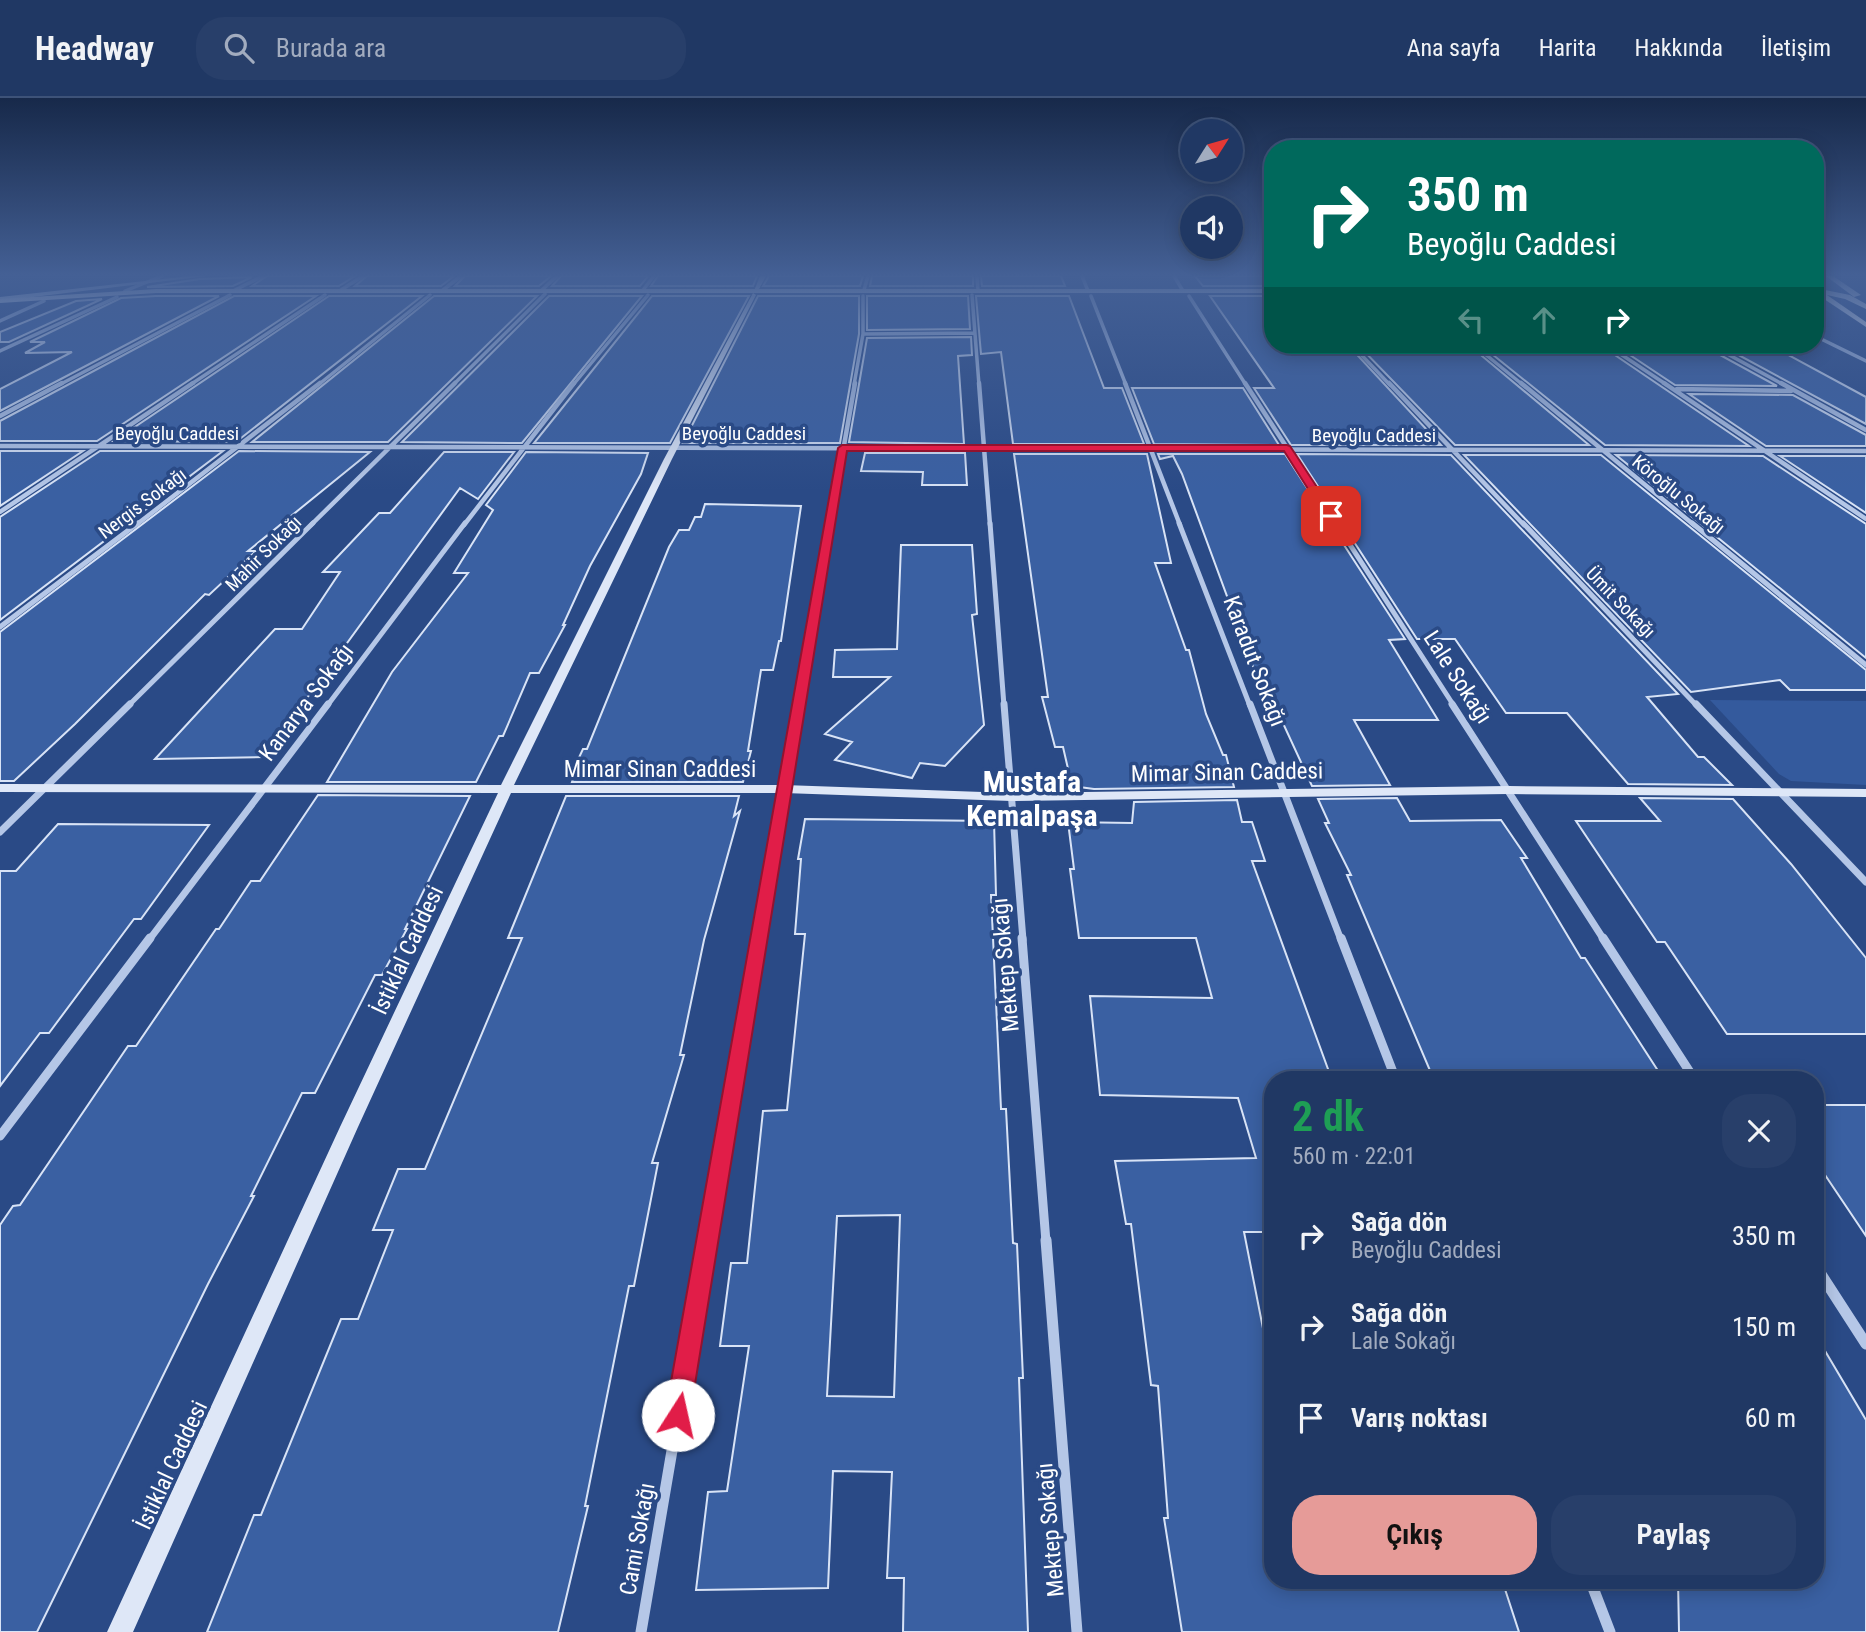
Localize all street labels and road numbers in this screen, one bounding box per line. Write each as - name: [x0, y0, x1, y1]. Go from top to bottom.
- street label: Beyoğlu Caddesi: [115, 422, 239, 445]
- street label: Beyoğlu Caddesi: [682, 422, 806, 445]
- street label: Beyoğlu Caddesi: [1312, 424, 1436, 447]
- street label: Köroğlu Sokağı: [1628, 450, 1730, 539]
- street label: Nergis Sokağı: [94, 463, 191, 544]
- street label: Mahir Sokağı: [221, 511, 306, 596]
- street label: Ümit Sokağı: [1581, 562, 1660, 643]
- street label: Karadut Sokağı: [1217, 592, 1292, 730]
- street label: Lale Sokağı: [1418, 626, 1497, 729]
- street label: Kanarya Sokağı: [253, 638, 359, 766]
- street label: Mimar Sinan Caddesi: [564, 756, 756, 783]
- street label: Mimar Sinan Caddesi: [1131, 757, 1323, 788]
- street label: İstiklal Caddesi: [366, 882, 449, 1019]
- street label: Mektep Sokağı: [986, 897, 1025, 1033]
- street label: İstiklal Caddesi: [130, 1397, 213, 1534]
- street label: Mektep Sokağı: [1031, 1462, 1070, 1598]
- street label: Cami Sokağı: [614, 1481, 661, 1597]

